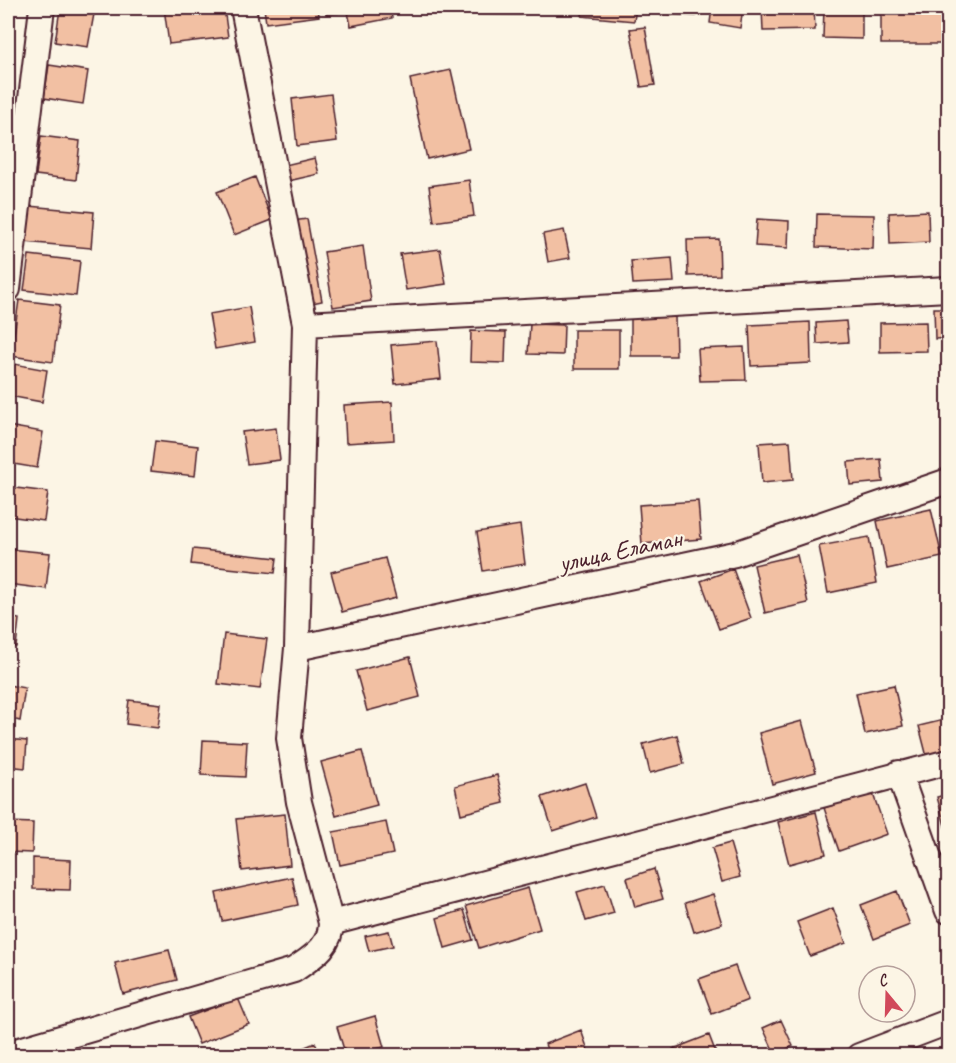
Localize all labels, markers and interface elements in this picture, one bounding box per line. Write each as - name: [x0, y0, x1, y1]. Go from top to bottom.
- street label: улица Еламан: [554, 521, 686, 580]
- north arrow: [857, 964, 917, 1024]
- text: С: [875, 969, 891, 991]

